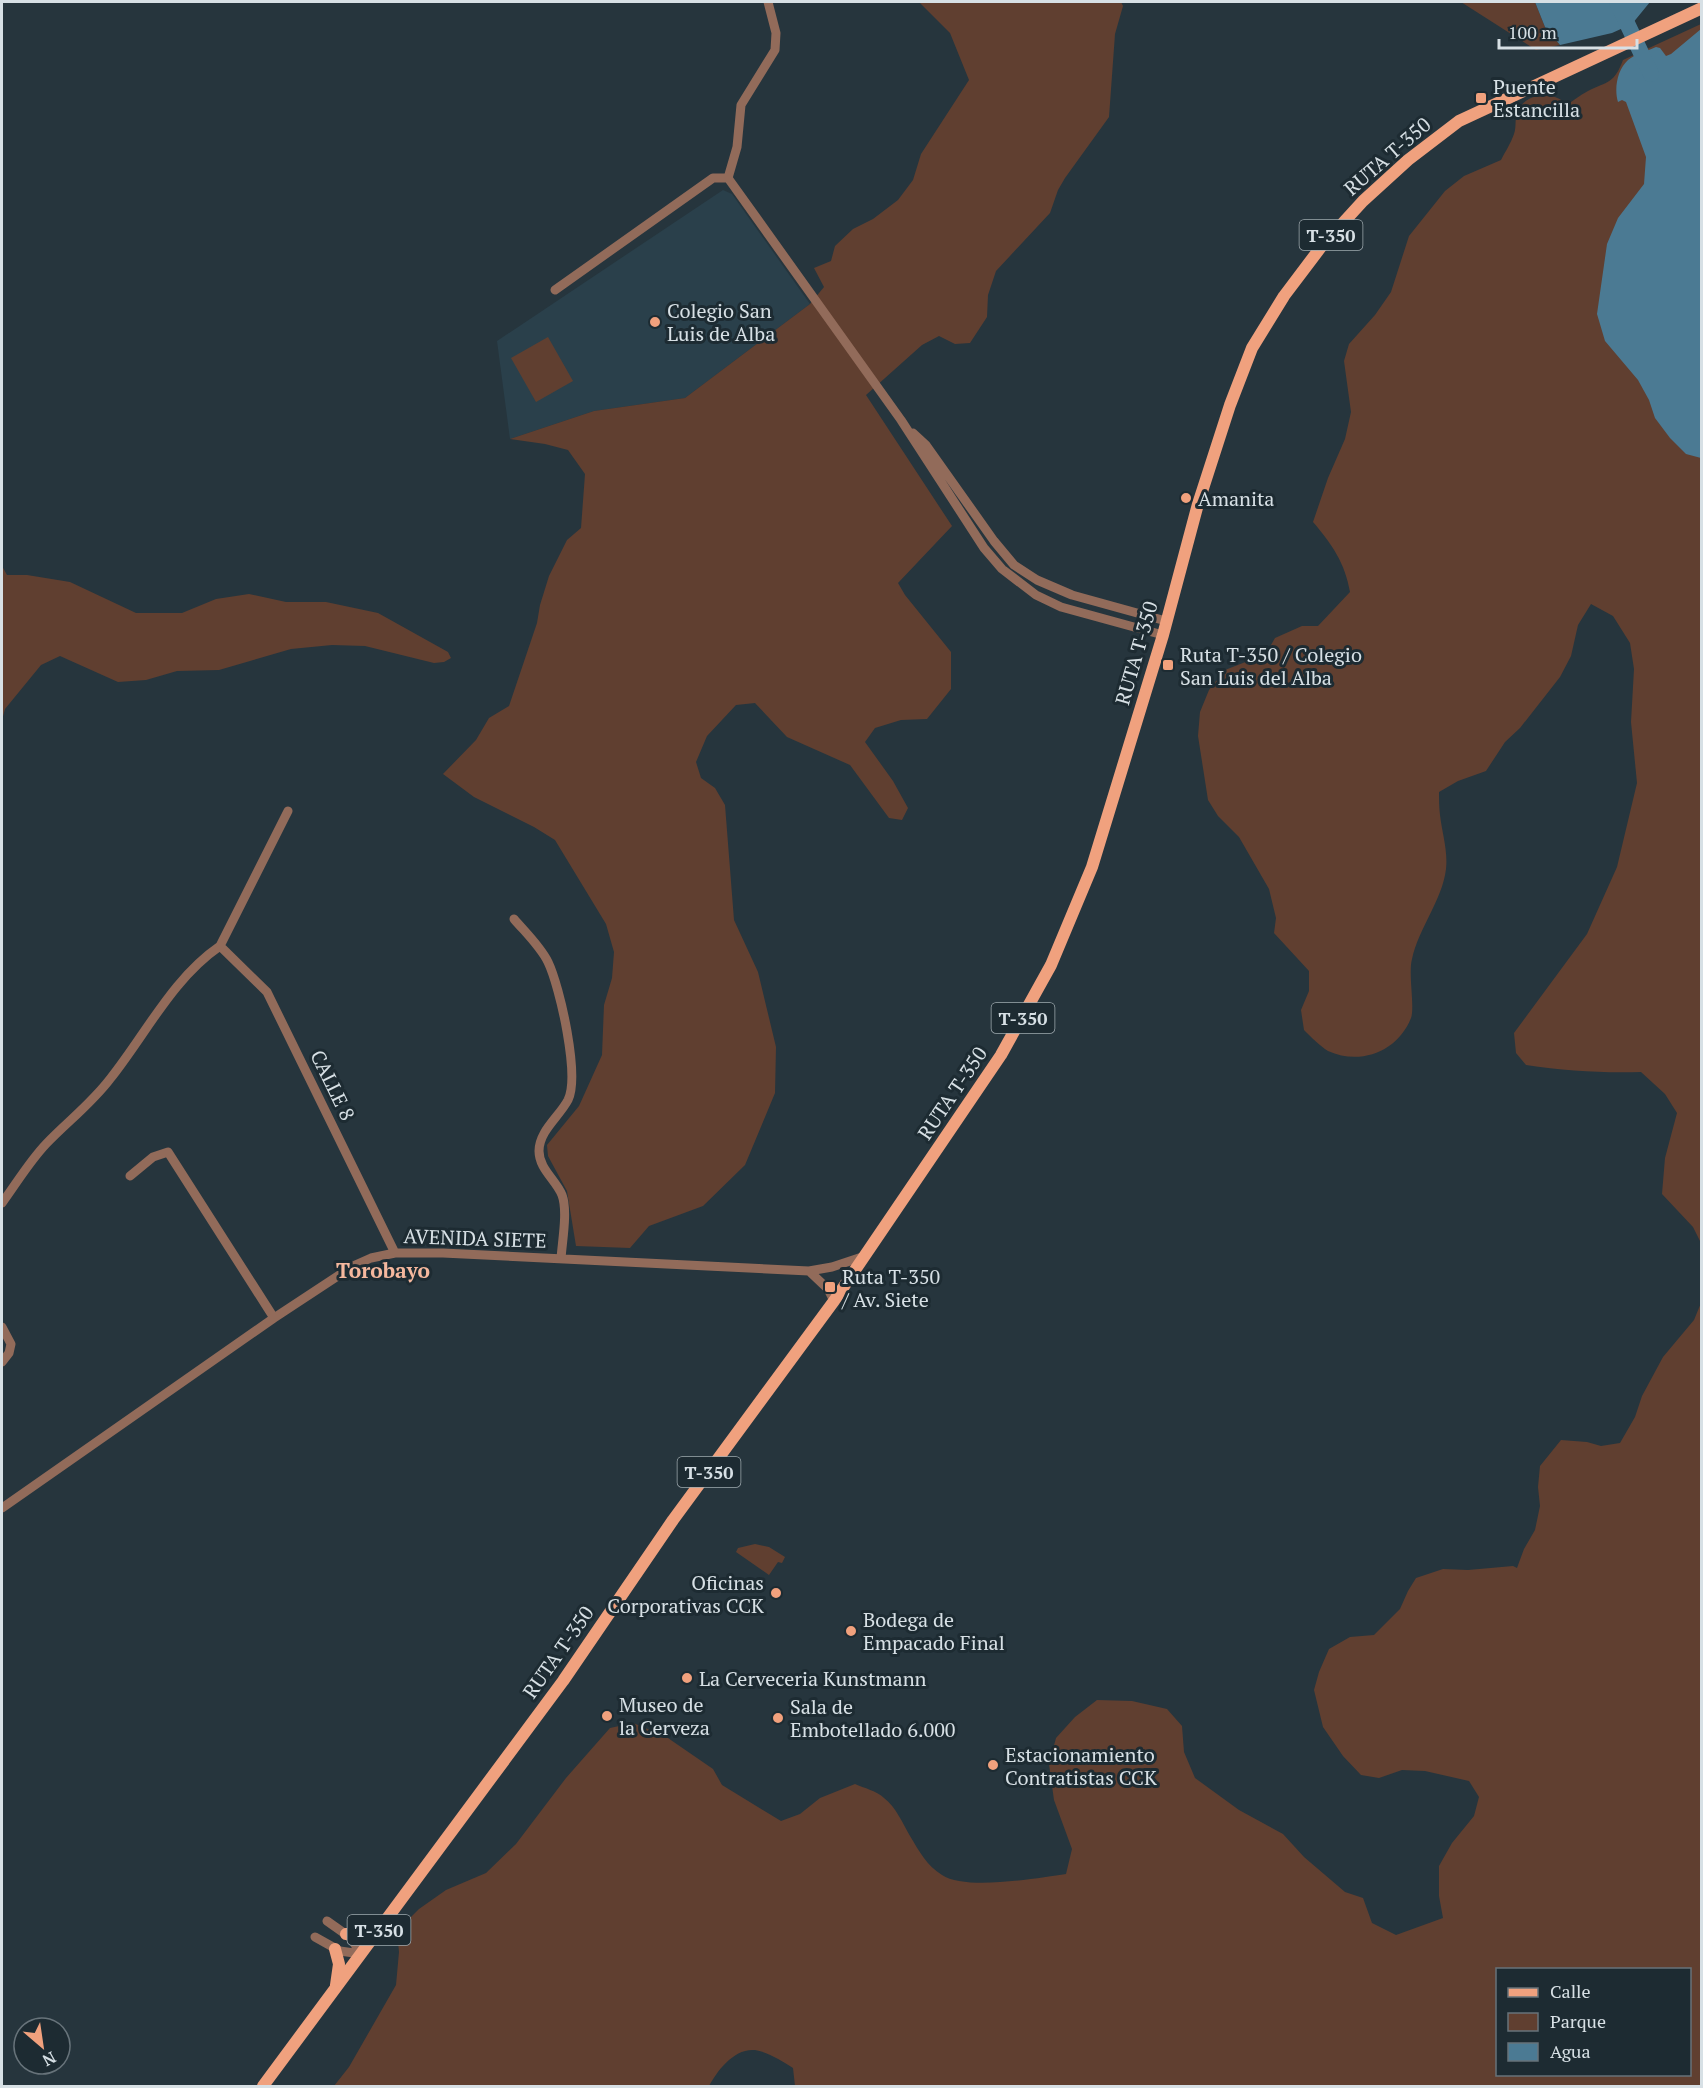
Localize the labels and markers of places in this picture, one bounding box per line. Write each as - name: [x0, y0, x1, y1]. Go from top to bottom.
- place label: Puente Estancilla: [1493, 73, 1580, 123]
- marker: Puente Estancilla: [1474, 91, 1488, 105]
- place label: Colegio San Luis de Alba: [667, 297, 775, 347]
- marker: Colegio San Luis de Alba: [648, 315, 662, 329]
- place label: Amanita: [1198, 485, 1274, 512]
- marker: Amanita: [1179, 491, 1193, 505]
- place label: Ruta T-350 / Colegio San Luis del Alba: [1180, 641, 1362, 691]
- marker: Ruta T-350 / Colegio San Luis del Alba: [1161, 658, 1175, 672]
- place label: Ruta T-350 / Av. Siete: [841, 1263, 940, 1313]
- marker: Ruta T-350 / Av. Siete: [823, 1280, 837, 1294]
- place label: Oficinas Corporativas CCK: [607, 1569, 764, 1619]
- marker: Oficinas Corporativas CCK: [769, 1586, 783, 1600]
- place label: Bodega de Empacado Final: [863, 1606, 1005, 1656]
- marker: Bodega de Empacado Final: [844, 1624, 858, 1638]
- place label: La Cerveceria Kunstmann: [699, 1665, 927, 1692]
- marker: La Cerveceria Kunstmann: [680, 1671, 694, 1685]
- place label: Museo de la Cerveza: [619, 1691, 710, 1741]
- place label: Sala de Embotellado 6.000: [790, 1693, 956, 1743]
- marker: Museo de la Cerveza: [600, 1709, 614, 1723]
- marker: Sala de Embotellado 6.000: [771, 1711, 785, 1725]
- place label: Estacionamiento Contratistas CCK: [1005, 1741, 1157, 1791]
- marker: Estacionamiento Contratistas CCK: [986, 1758, 1000, 1772]

